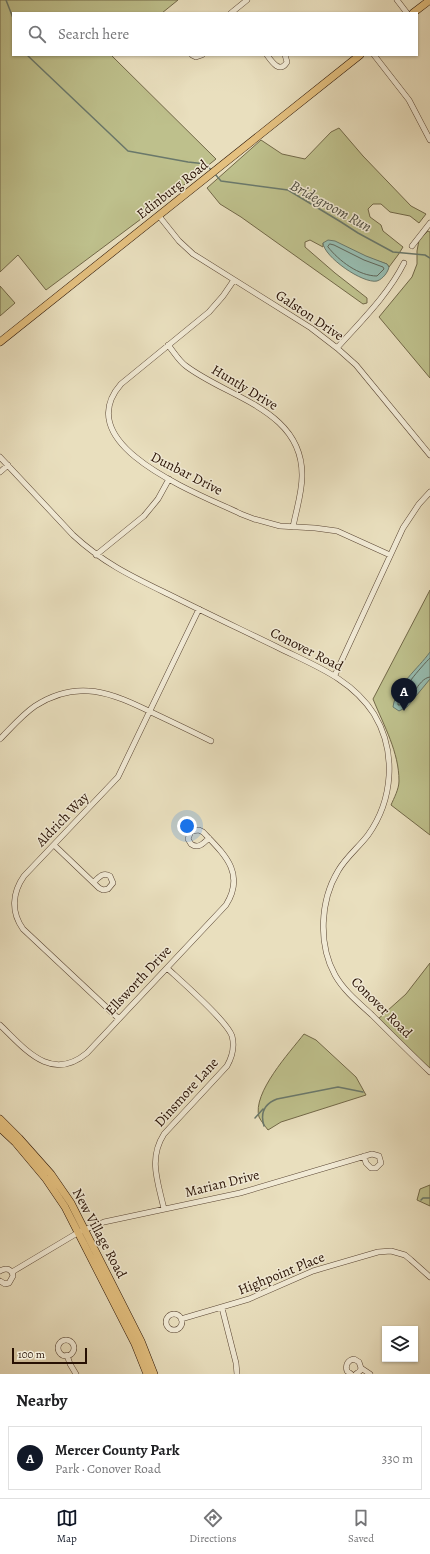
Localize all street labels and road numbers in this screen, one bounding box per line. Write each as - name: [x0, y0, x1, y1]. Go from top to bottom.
- street label: Edinburg Road: [133, 155, 212, 223]
- street label: Galston Drive: [272, 286, 347, 345]
- street label: Huntly Drive: [208, 360, 281, 415]
- street label: Dunbar Drive: [148, 447, 226, 500]
- street label: Conover Road: [267, 623, 347, 676]
- street label: Aldrich Way: [31, 787, 94, 851]
- street label: Ellsworth Drive: [101, 941, 176, 1019]
- street label: Conover Road: [347, 973, 417, 1042]
- street label: Dinsmore Lane: [150, 1053, 223, 1131]
- street label: Marian Drive: [183, 1165, 261, 1202]
- street label: New Village Road: [68, 1185, 131, 1282]
- street label: Highpoint Place: [235, 1247, 327, 1299]

